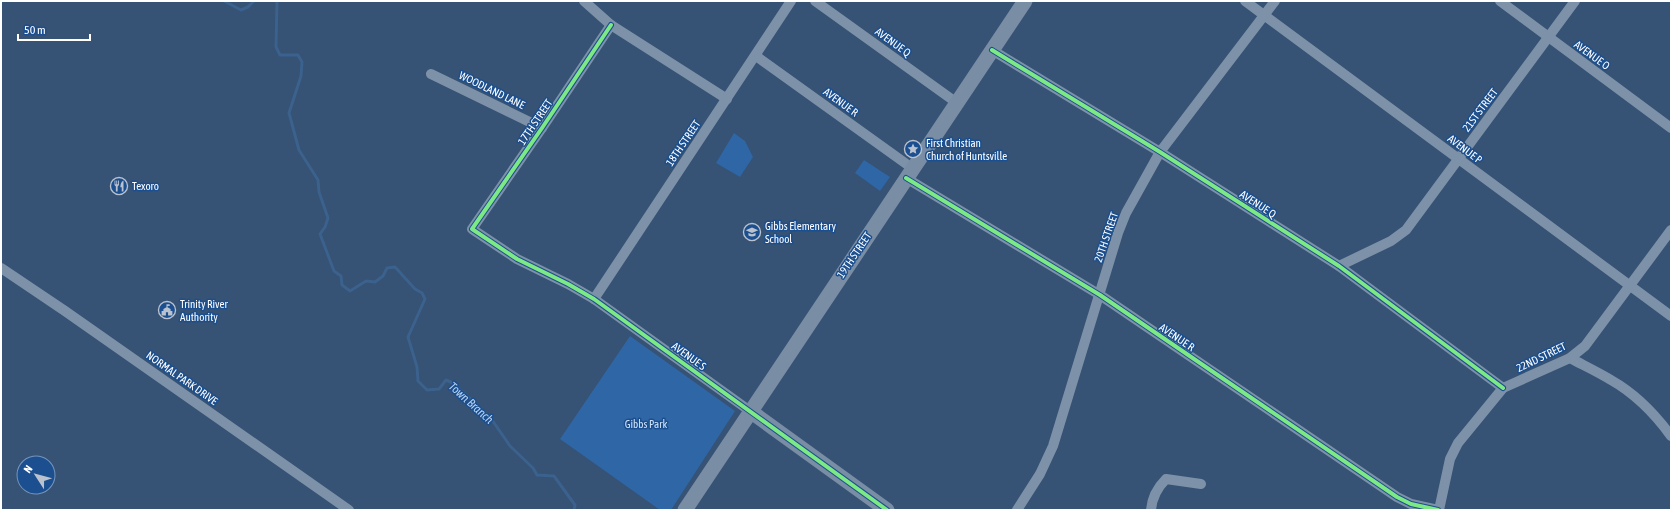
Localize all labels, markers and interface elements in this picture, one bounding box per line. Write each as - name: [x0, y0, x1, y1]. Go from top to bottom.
- scale bar: [18, 16, 90, 42]
- text: 50 m: [24, 23, 46, 37]
- street label: AVENUE Q: [873, 25, 914, 59]
- street label: AVENUE O: [1572, 38, 1612, 72]
- street label: WOODLAND LANE: [457, 69, 527, 111]
- street label: AVENUE R: [821, 85, 861, 119]
- street label: 21ST STREET: [1460, 86, 1500, 134]
- street label: 17TH STREET: [515, 97, 555, 147]
- street label: 18TH STREET: [663, 118, 703, 168]
- street label: AVENUE P: [1445, 132, 1485, 166]
- place label: First Christian Church of Huntsville: [926, 137, 1007, 162]
- place icon: First Christian Church of Huntsville: [903, 139, 923, 159]
- restaurant icon: Texoro: [109, 176, 129, 196]
- place label: Texoro: [132, 180, 159, 192]
- street label: AVENUE Q: [1238, 188, 1279, 220]
- street label: 20TH STREET: [1092, 210, 1120, 264]
- place label: Gibbs Elementary School: [765, 220, 836, 245]
- school or university icon: Gibbs Elementary School: [742, 222, 762, 242]
- street label: 19TH STREET: [834, 230, 874, 280]
- place label: Trinity River Authority: [180, 298, 228, 323]
- public building icon: Trinity River Authority: [157, 300, 177, 320]
- street label: AVENUE R: [1157, 321, 1197, 353]
- street label: AVENUE S: [670, 340, 709, 373]
- street label: 22ND STREET: [1514, 340, 1568, 374]
- street label: NORMAL PARK DRIVE: [144, 349, 220, 407]
- water label: Town Branch: [446, 379, 496, 427]
- park label: Gibbs Park: [625, 418, 667, 430]
- north arrow: [16, 455, 56, 495]
- text: N: [21, 463, 35, 475]

